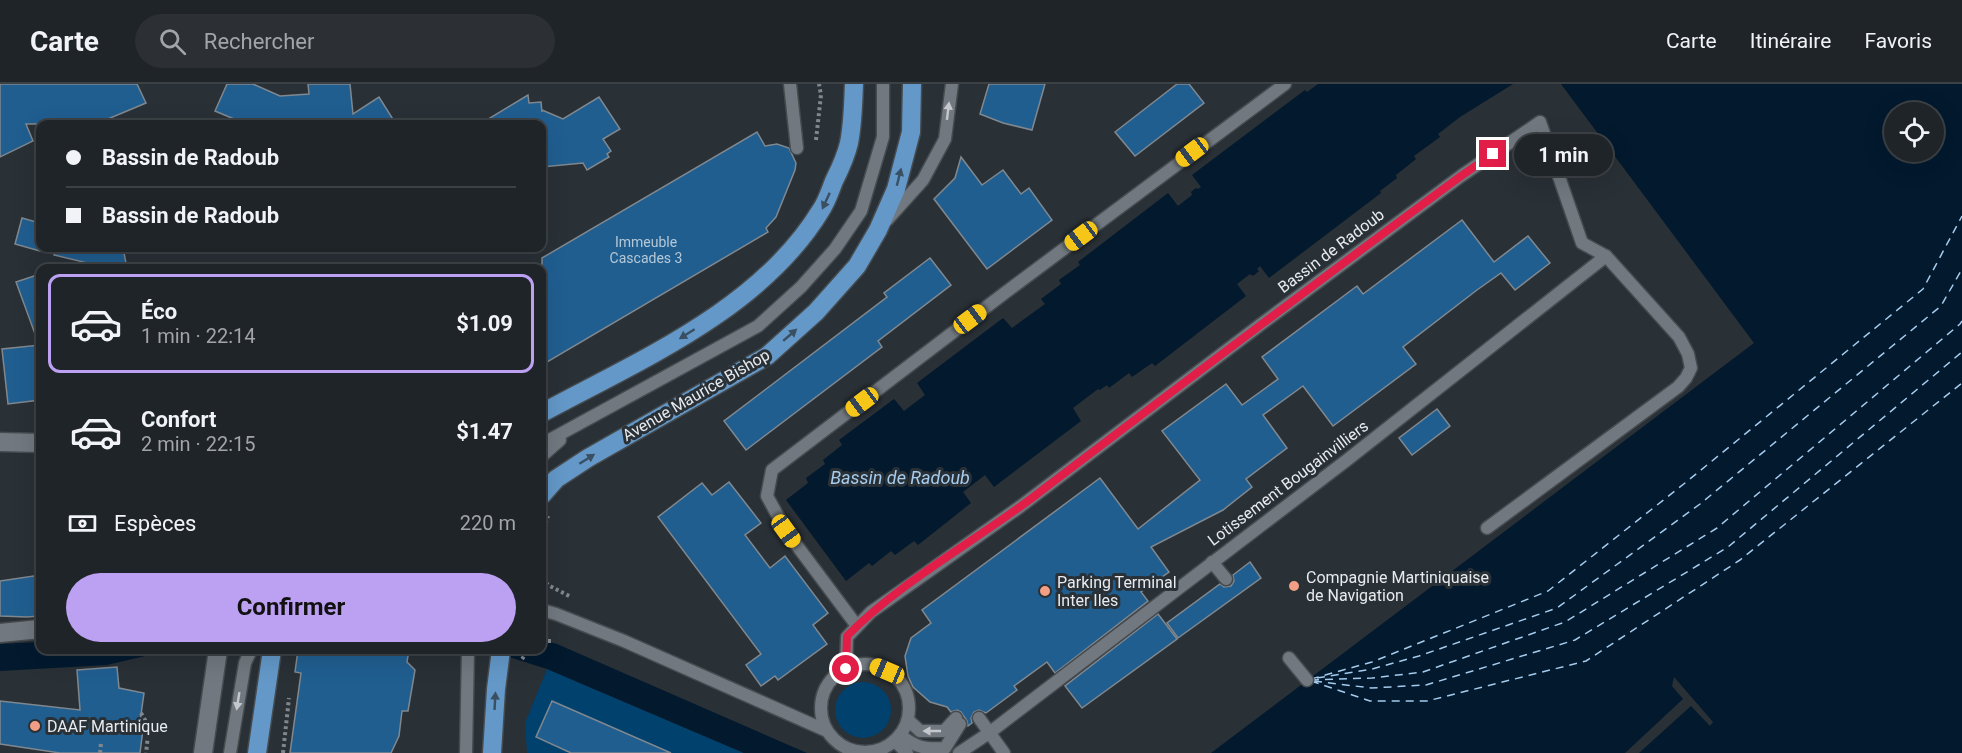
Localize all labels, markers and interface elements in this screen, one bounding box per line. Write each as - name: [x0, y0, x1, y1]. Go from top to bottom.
- search box: [135, 14, 555, 68]
- text: Carte: [30, 25, 99, 58]
- icon: search: [156, 25, 189, 58]
- text: Rechercher: [204, 29, 314, 54]
- text: Carte: [1666, 29, 1717, 53]
- text: Itinéraire: [1750, 29, 1831, 53]
- text: Favoris: [1864, 29, 1932, 53]
- one-way arrow: [944, 101, 953, 120]
- map controls: [1884, 102, 1944, 162]
- button: locate: [1884, 102, 1944, 162]
- callout: 1 min: [1514, 133, 1613, 175]
- car: [1172, 134, 1212, 170]
- route end: [1479, 140, 1506, 167]
- text: 1 min: [1538, 143, 1589, 167]
- text: Bassin de Radoub: [102, 145, 279, 170]
- one-way arrow: [895, 168, 905, 187]
- one-way arrow: [821, 192, 830, 209]
- text: Bassin de Radoub: [102, 203, 279, 228]
- street label: Bassin de Radoub: [1274, 205, 1388, 297]
- car: [1061, 218, 1101, 254]
- house number: Immeuble Cascades 3: [610, 234, 682, 266]
- icon: car: [69, 297, 123, 351]
- text: Éco: [141, 299, 177, 324]
- car: [950, 301, 990, 337]
- text: $1.09: [456, 311, 513, 336]
- text: 1 min · 22:14: [141, 324, 256, 348]
- one-way arrow: [678, 328, 695, 339]
- one-way arrow: [782, 329, 797, 342]
- street label: Avenue Maurice Bishop: [619, 345, 773, 445]
- car: [842, 384, 882, 420]
- icon: car: [69, 405, 123, 459]
- text: Confort: [141, 407, 216, 432]
- street label: Lotissement Bougainvilliers: [1204, 416, 1372, 550]
- text: $1.47: [456, 419, 513, 444]
- text: 2 min · 22:15: [141, 432, 256, 456]
- one-way arrow: [579, 453, 595, 464]
- water label: Bassin de Radoub: [830, 467, 970, 488]
- icon: cash: [66, 507, 99, 540]
- text: Espèces: [114, 511, 196, 536]
- text: 220 m: [460, 511, 516, 535]
- car: [768, 511, 804, 551]
- place label: Compagnie Martiniquaise de Navigation: [1306, 568, 1489, 605]
- button: Confirmer: [66, 573, 516, 642]
- place label: Parking Terminal Inter Iles: [1057, 573, 1177, 610]
- marker: Compagnie Martiniquaise de Navigation: [1287, 579, 1301, 593]
- marker: Parking Terminal Inter Iles: [1038, 584, 1052, 598]
- route start: [832, 655, 859, 682]
- car: [867, 656, 907, 686]
- one-way arrow: [234, 691, 243, 710]
- one-way arrow: [490, 692, 500, 711]
- place label: DAAF Martinique: [47, 717, 168, 736]
- marker: DAAF Martinique: [28, 719, 42, 733]
- one-way arrow: [923, 726, 942, 736]

